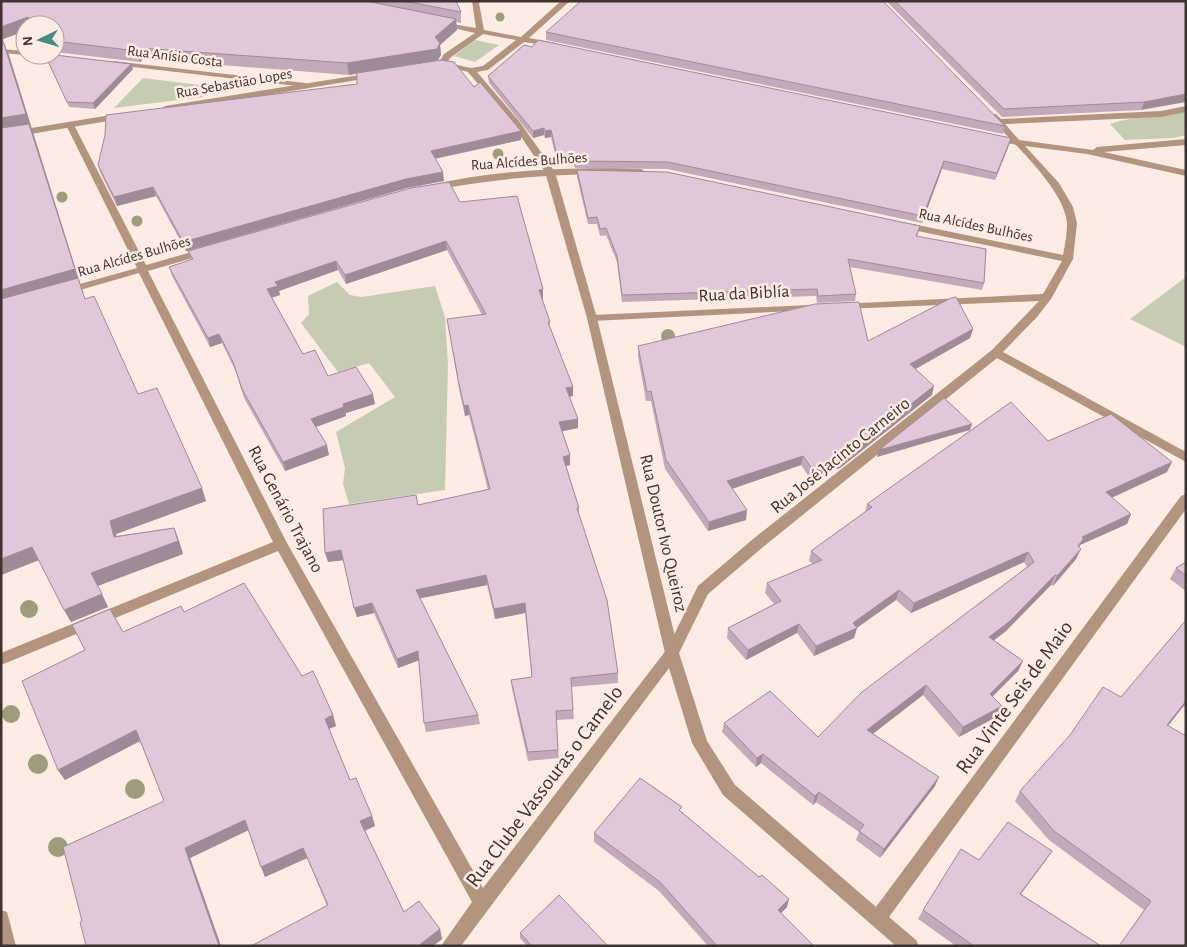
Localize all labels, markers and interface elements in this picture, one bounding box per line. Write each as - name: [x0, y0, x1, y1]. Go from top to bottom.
- north arrow: [15, 15, 65, 65]
- text: N: [21, 36, 35, 47]
- street label: Rua Anísio Costa: [126, 43, 224, 70]
- street label: Rua Sebastião Lopes: [175, 66, 293, 101]
- street label: Rua Alcídes Bulhões: [470, 150, 588, 173]
- street label: Rua Alcídes Bulhões: [917, 206, 1034, 245]
- street label: Rua Alcídes Bulhões: [76, 233, 192, 280]
- street label: Rua da Biblía: [698, 283, 790, 305]
- street label: Rua José Jacinto Carneiro: [768, 394, 914, 517]
- street label: Rua Genário Trajano: [244, 443, 326, 576]
- street label: Rua Doutor Ivo Queiroz: [636, 453, 690, 614]
- street label: Rua Vinte Seis de Maio: [952, 617, 1077, 778]
- street label: Rua Clube Vassouras o Camelo: [462, 682, 627, 891]

